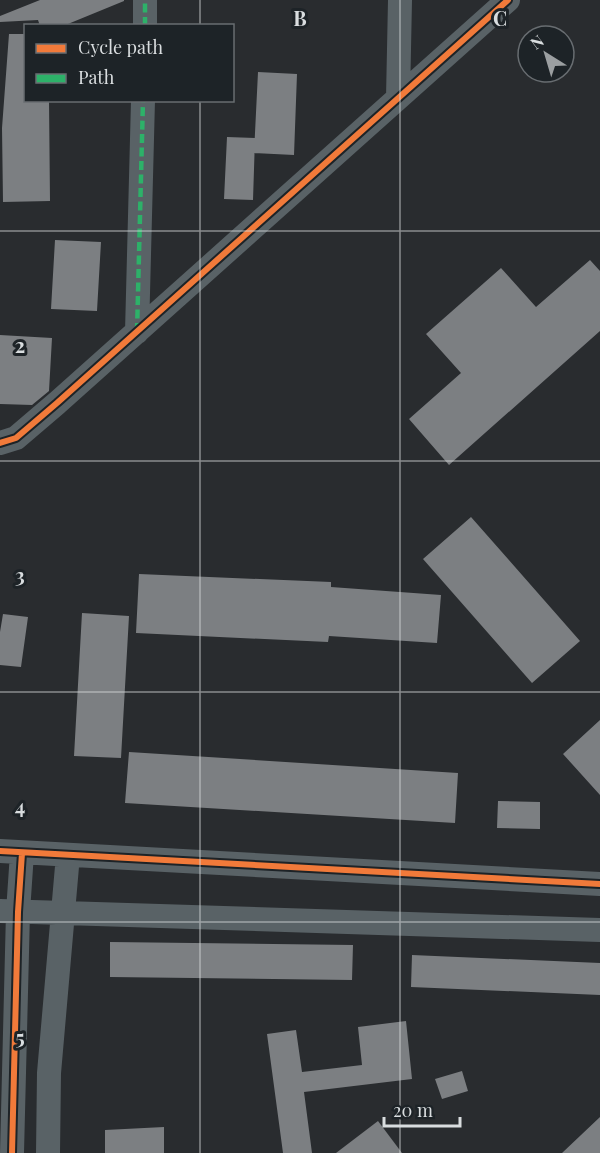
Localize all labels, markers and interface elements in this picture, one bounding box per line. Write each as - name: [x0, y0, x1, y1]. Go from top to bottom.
- text: B: [293, 4, 307, 31]
- text: C: [493, 4, 507, 31]
- legend: [24, 24, 234, 102]
- north arrow: [516, 24, 576, 84]
- text: N: [526, 29, 548, 53]
- text: Cycle path: [78, 35, 163, 59]
- text: Path: [78, 65, 115, 89]
- text: 2: [15, 331, 25, 358]
- text: 3: [15, 561, 25, 588]
- text: 4: [15, 792, 25, 819]
- text: 5: [15, 1023, 25, 1050]
- scale bar: [384, 1090, 460, 1128]
- text: 20 m: [393, 1098, 433, 1122]

